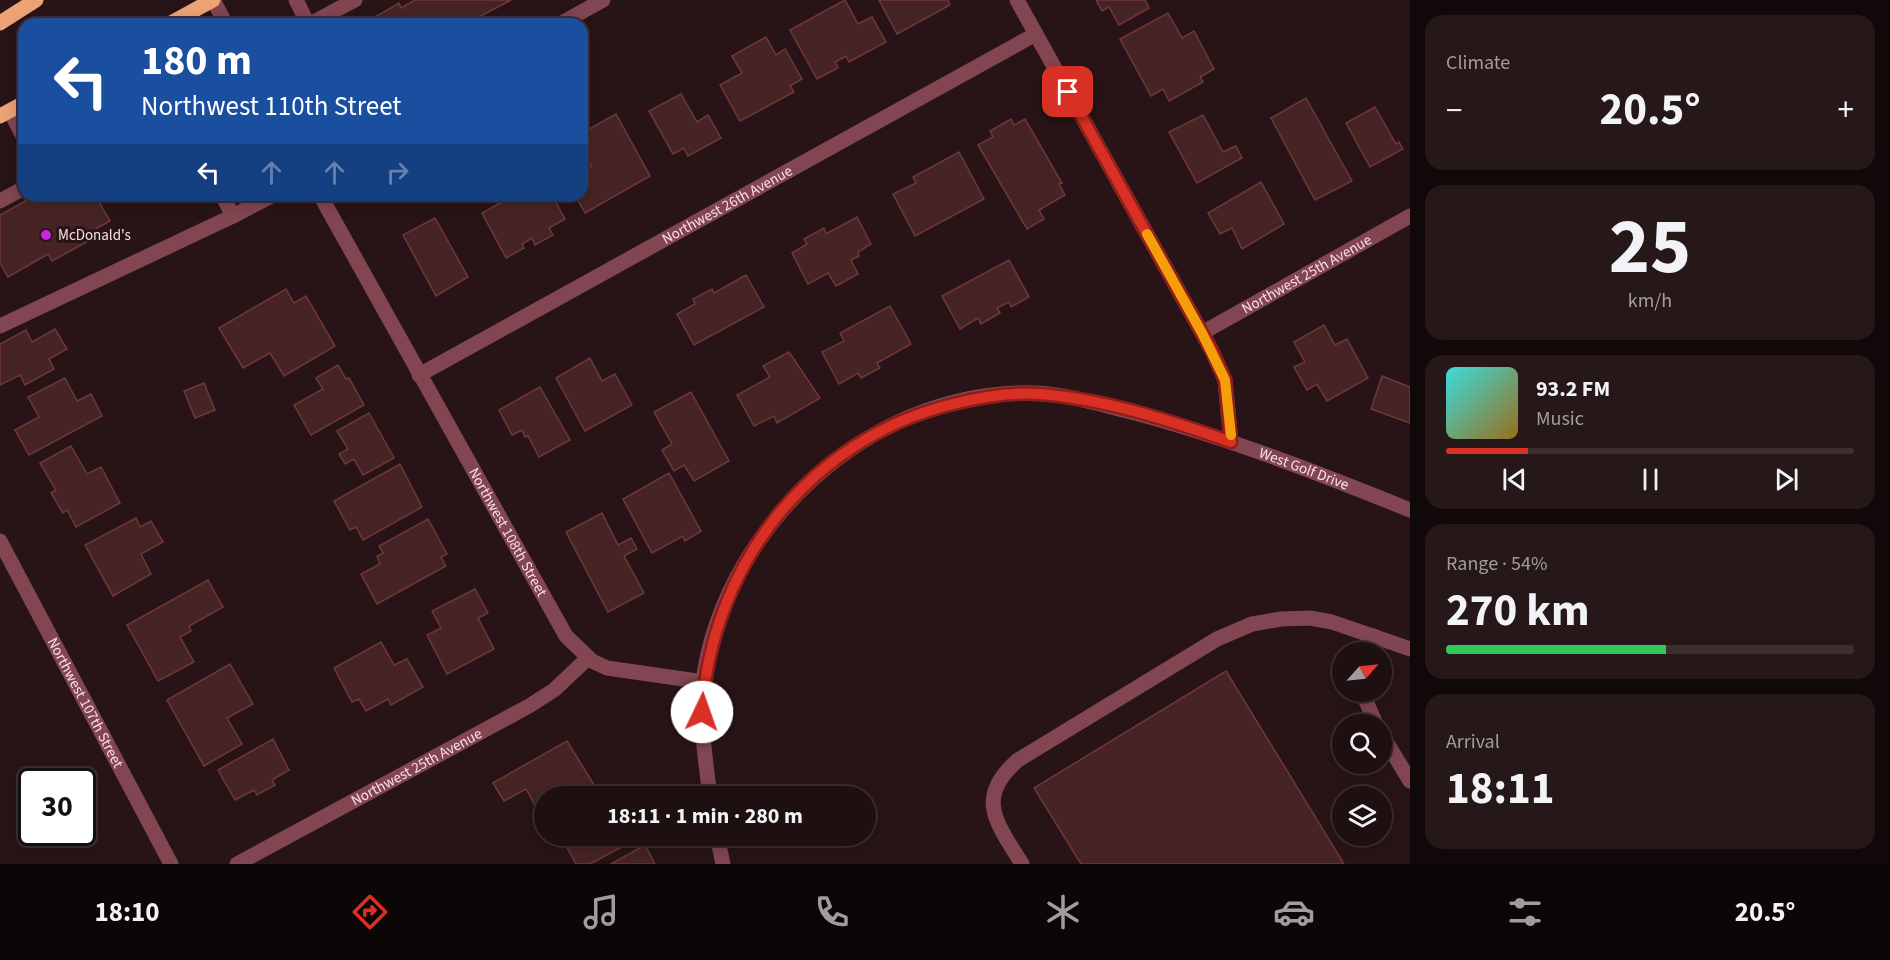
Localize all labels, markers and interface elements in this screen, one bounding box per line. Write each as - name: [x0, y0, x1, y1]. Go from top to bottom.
- text: 180 m: [141, 31, 252, 91]
- icon: left: [42, 42, 120, 120]
- text: Climate: [1446, 49, 1510, 77]
- pin: [1042, 66, 1093, 117]
- icon: arrive: [1051, 75, 1084, 108]
- text: 20.5°: [1599, 78, 1701, 142]
- text: Northwest 110th Street: [141, 87, 401, 126]
- text: −: [1446, 87, 1462, 134]
- text: +: [1838, 87, 1854, 134]
- icon: left: [192, 156, 225, 189]
- icon: ahead: [255, 156, 288, 189]
- icon: ahead: [318, 156, 351, 189]
- icon: right: [381, 156, 414, 189]
- street label: Northwest 26th Avenue: [658, 160, 796, 249]
- text: 25: [1609, 192, 1691, 303]
- place label: McDonald's: [58, 225, 131, 246]
- marker: McDonald's: [39, 228, 53, 242]
- street label: Northwest 25th Avenue: [1238, 229, 1375, 319]
- text: km/h: [1628, 287, 1672, 315]
- text: 93.2 FM: [1536, 373, 1610, 405]
- text: Music: [1536, 405, 1584, 433]
- street label: West Golf Drive: [1256, 442, 1352, 495]
- icon: previous: [1498, 463, 1531, 496]
- icon: pause: [1634, 463, 1667, 496]
- icon: next: [1770, 463, 1803, 496]
- street label: Northwest 108th Street: [464, 464, 553, 600]
- text: Range · 54%: [1446, 550, 1547, 578]
- text: 270 km: [1446, 579, 1590, 643]
- street label: Northwest 107th Street: [42, 634, 129, 772]
- north arrow: [1332, 642, 1392, 702]
- map controls: [1332, 642, 1392, 846]
- position arrow: [670, 680, 734, 744]
- button: search: [1332, 714, 1392, 774]
- street label: Northwest 25th Avenue: [347, 723, 486, 811]
- text: Arrival: [1446, 728, 1500, 756]
- text: 18:11: [1446, 757, 1555, 821]
- speed limit sign: 30: [18, 768, 96, 846]
- button: layers: [1332, 786, 1392, 846]
- text: 18:11 · 1 min · 280 m: [607, 800, 803, 832]
- icon: directions: [349, 891, 391, 933]
- icon: music: [580, 891, 622, 933]
- icon: phone: [811, 891, 853, 933]
- icon: climate: [1042, 891, 1084, 933]
- icon: car: [1273, 891, 1315, 933]
- icon: filters: [1504, 891, 1546, 933]
- text: 18:10: [95, 893, 160, 932]
- text: 20.5°: [1735, 893, 1795, 932]

